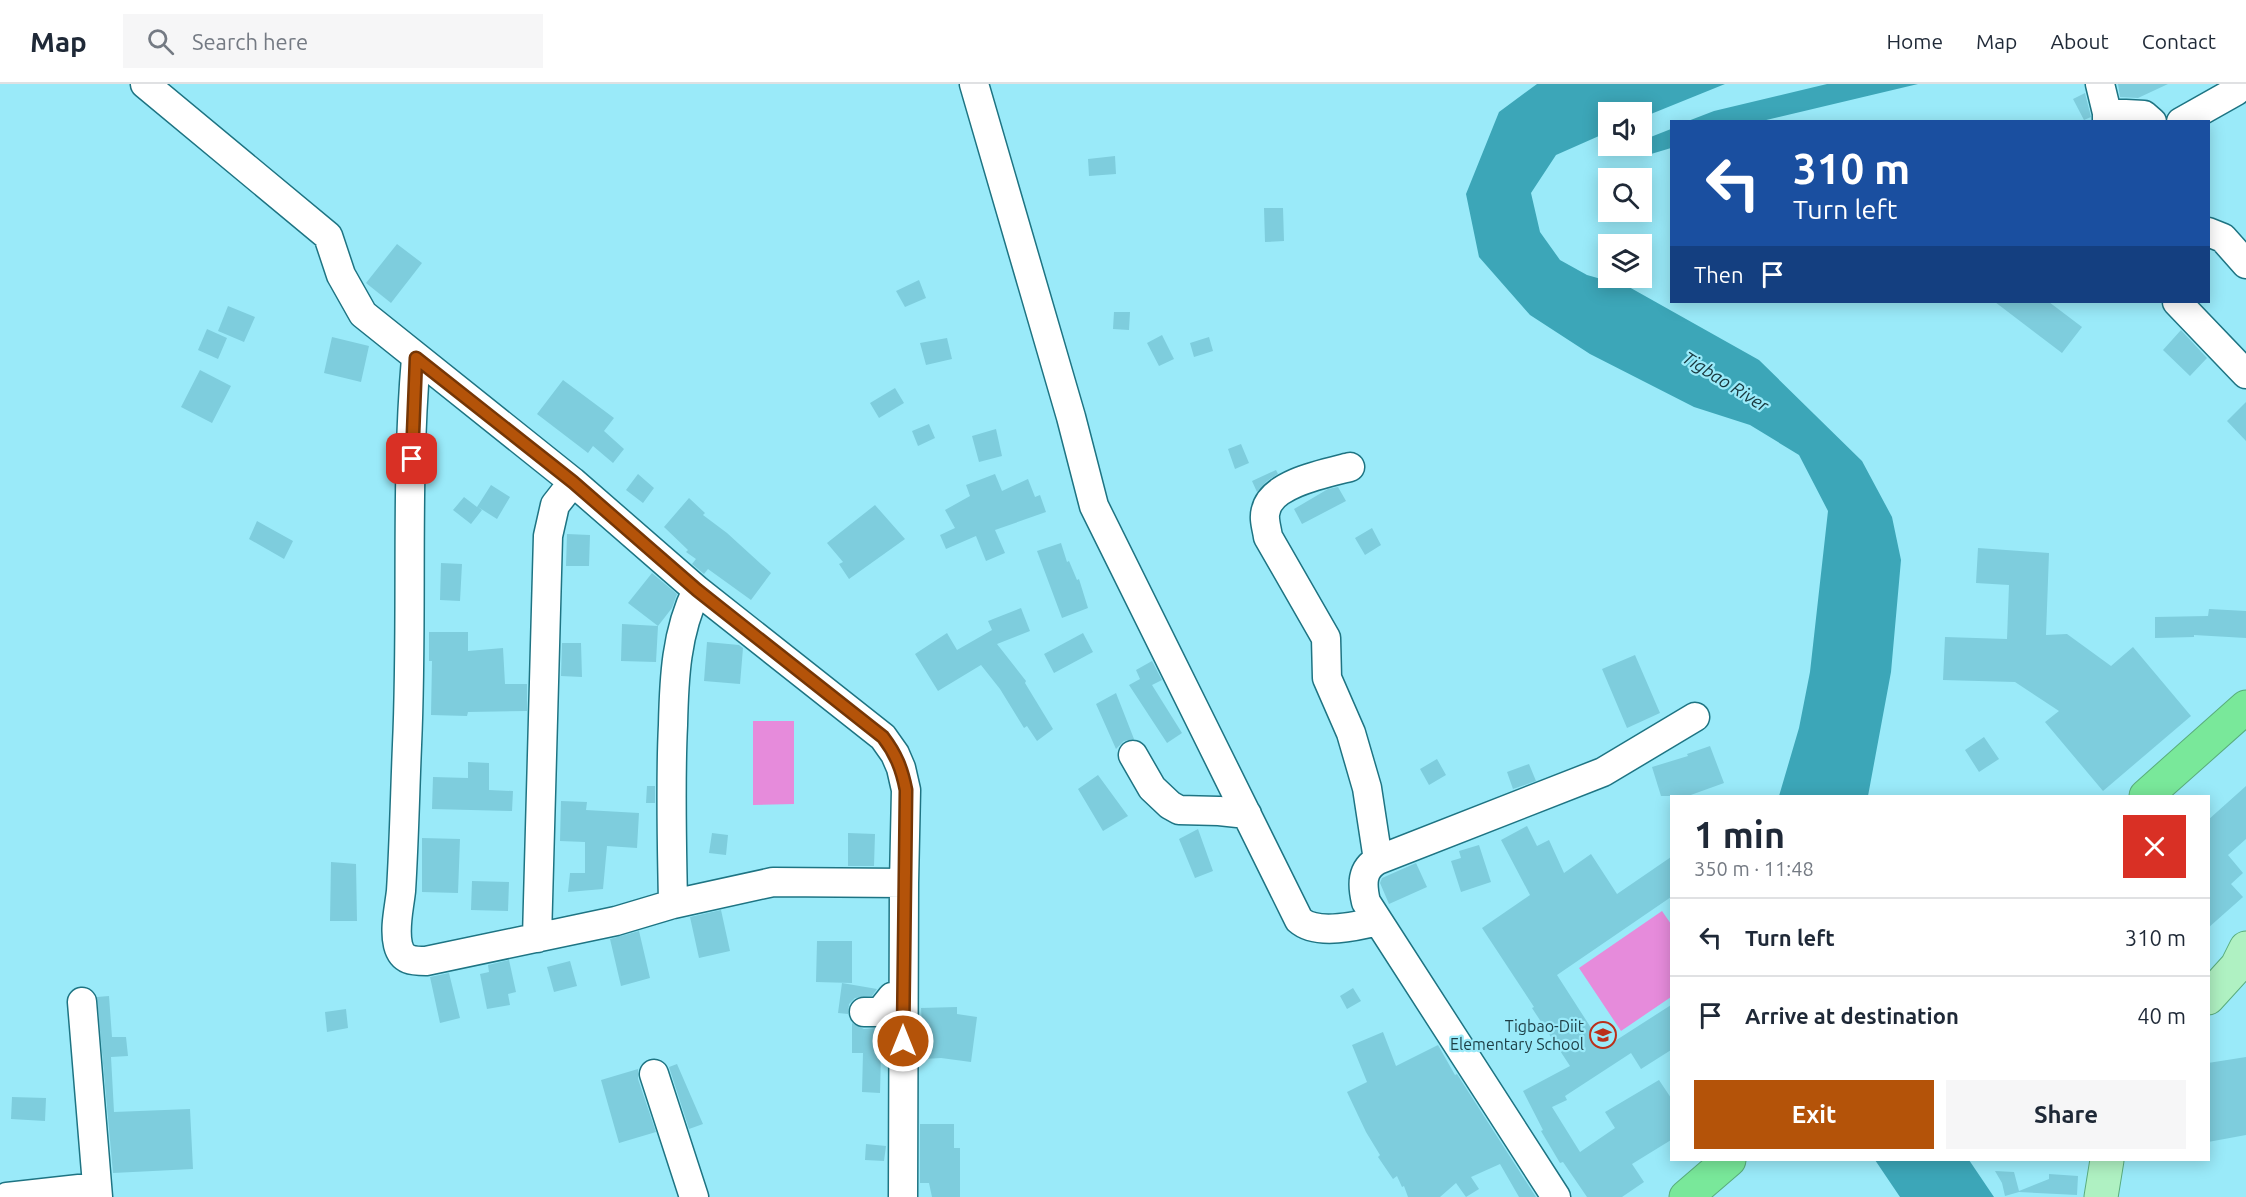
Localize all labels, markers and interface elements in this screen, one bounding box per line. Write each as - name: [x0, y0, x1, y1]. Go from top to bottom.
- search box: [123, 14, 543, 68]
- icon: search: [144, 25, 177, 58]
- text: Map: [30, 26, 87, 57]
- text: Search here: [192, 29, 308, 54]
- text: Home: [1886, 29, 1943, 53]
- text: Map: [1976, 29, 2017, 53]
- text: About: [2050, 29, 2109, 53]
- text: Contact: [2142, 29, 2216, 53]
- map controls: [1598, 102, 1652, 288]
- button: sound: [1598, 102, 1652, 156]
- icon: left: [1694, 144, 1772, 222]
- text: 310 m: [1793, 145, 1910, 192]
- button: search: [1598, 168, 1652, 222]
- text: Turn left: [1793, 194, 1897, 224]
- button: layers: [1598, 234, 1652, 288]
- icon: arrive: [1756, 258, 1789, 291]
- text: Then: [1694, 262, 1744, 287]
- water label: Tigbao River: [1679, 347, 1774, 416]
- pin: [386, 433, 437, 484]
- icon: arrive: [395, 442, 428, 475]
- text: 1 min: [1694, 814, 1785, 855]
- button: close: [2123, 815, 2186, 878]
- text: 350 m · 11:48: [1694, 857, 1814, 880]
- icon: left: [1694, 921, 1727, 954]
- text: Turn left: [1745, 925, 1835, 950]
- text: 310 m: [2125, 925, 2186, 950]
- icon: arrive: [1694, 999, 1727, 1032]
- text: Arrive at destination: [1745, 1003, 1959, 1028]
- text: 40 m: [2137, 1003, 2186, 1028]
- position arrow: [871, 1009, 935, 1073]
- place label: Tigbao-Diit Elementary School: [1450, 1017, 1585, 1053]
- school or university icon: Tigbao-Diit Elementary School: [1588, 1020, 1618, 1050]
- button: Exit: [1694, 1080, 1934, 1149]
- button: Share: [1946, 1080, 2186, 1149]

